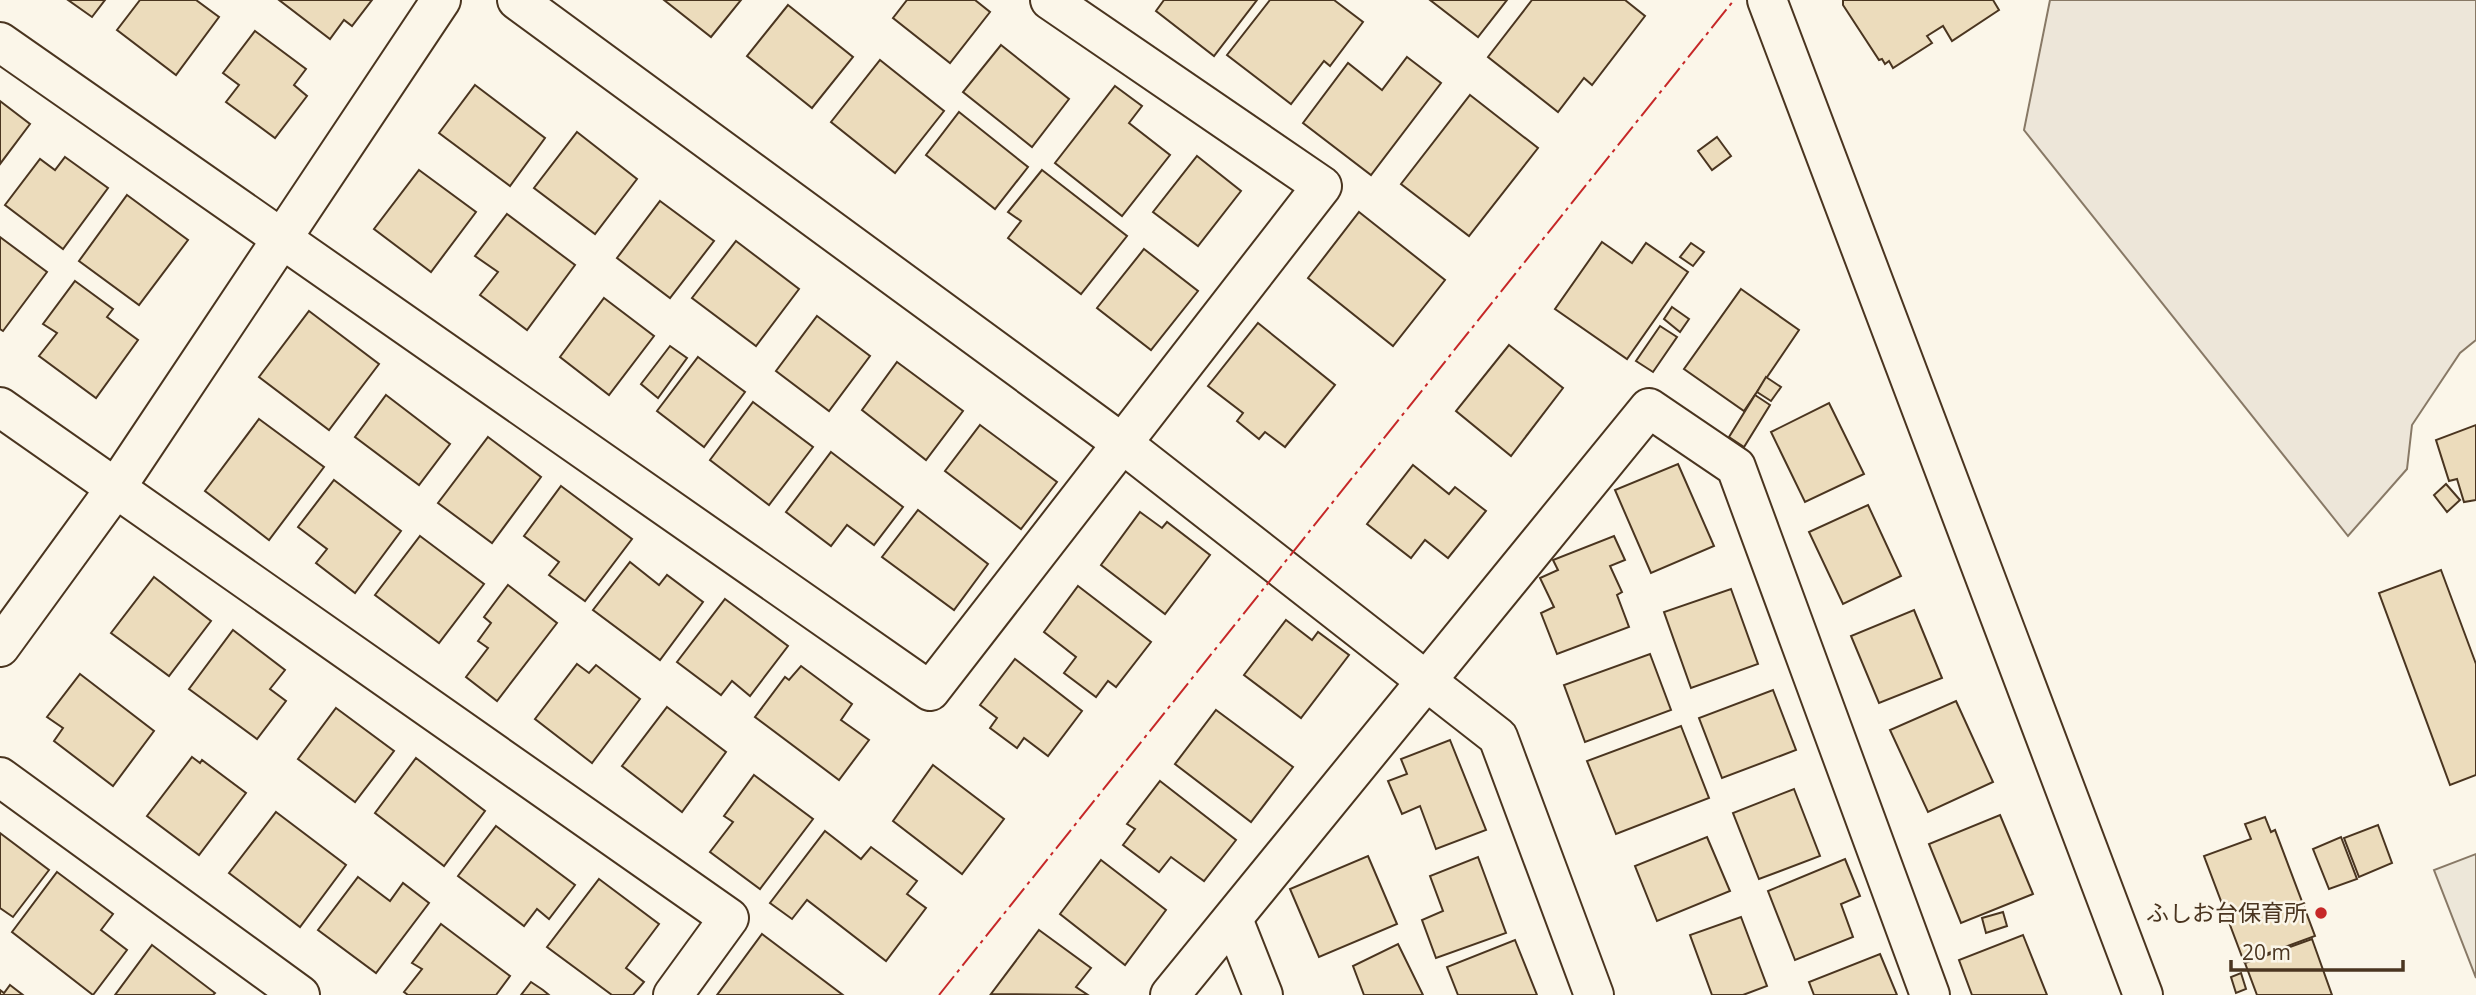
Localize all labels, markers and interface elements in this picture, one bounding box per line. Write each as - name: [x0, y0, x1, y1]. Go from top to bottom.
- place label: ふしお台保育所: [2146, 896, 2307, 928]
- marker: ふしお台保育所: [2313, 905, 2329, 921]
- scale bar: [2231, 928, 2402, 972]
- text: 20 m: [2242, 938, 2291, 966]

